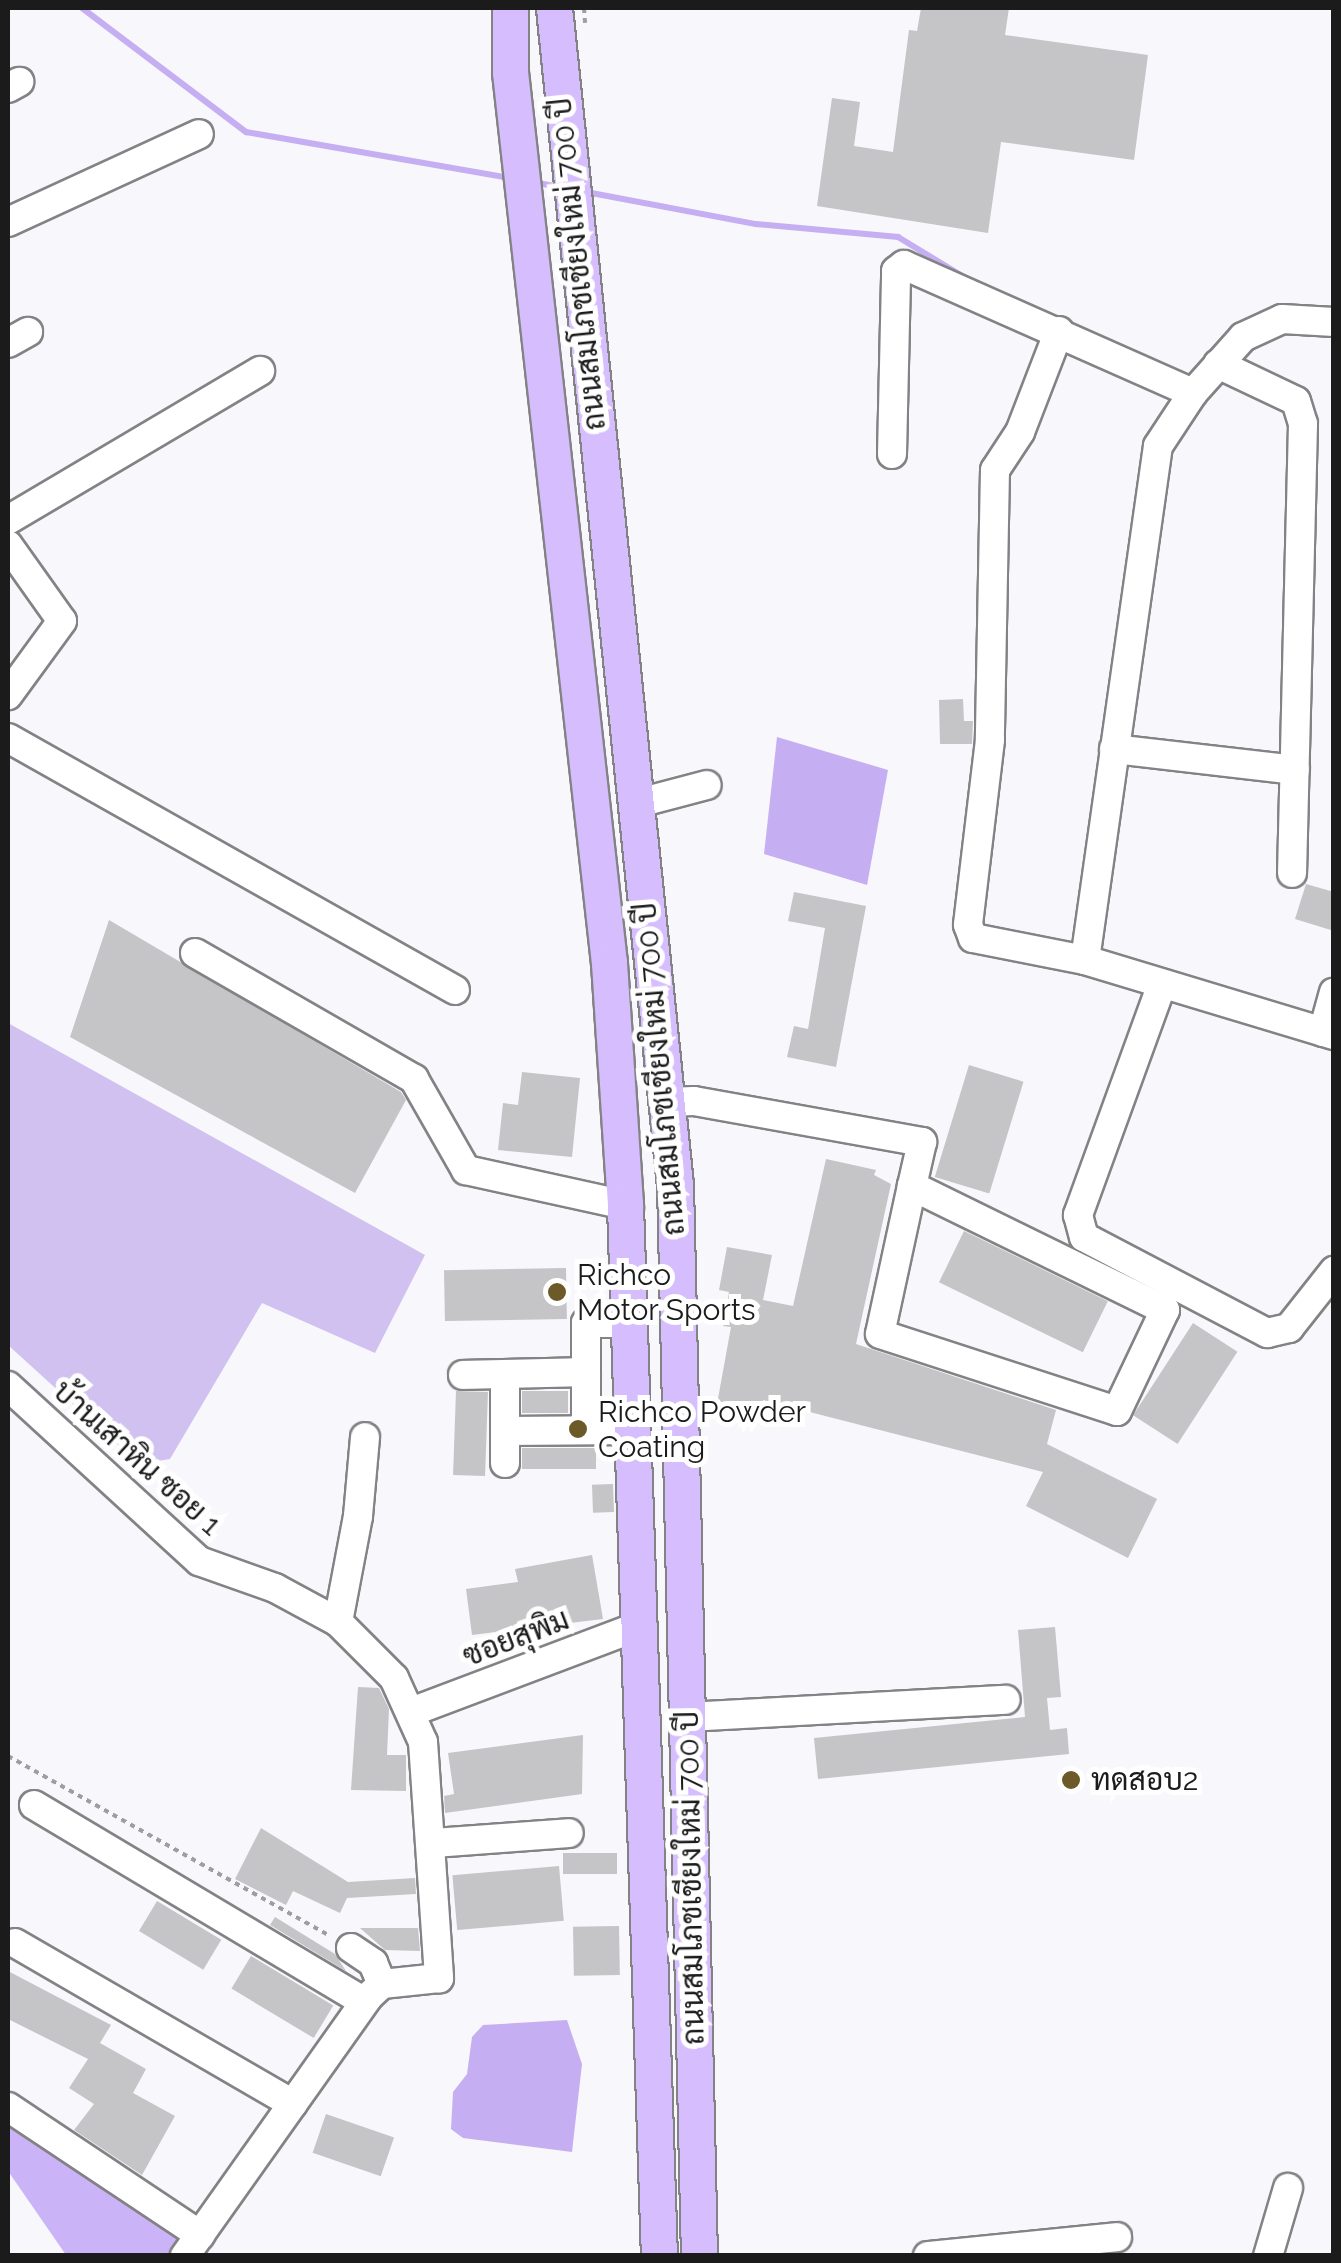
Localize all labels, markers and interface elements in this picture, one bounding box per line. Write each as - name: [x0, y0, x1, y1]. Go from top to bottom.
- street label: ถนนสมโภชเชียงใหม่ 700 ปี: [543, 96, 613, 432]
- street label: ถนนสมโภชเชียงใหม่ 700 ปี: [628, 901, 692, 1237]
- place label: Richco Motor Sports: [577, 1257, 756, 1328]
- marker: Richco Motor Sports: [546, 1281, 568, 1303]
- street label: บ้านเสาหิน ซอย 1: [45, 1373, 229, 1543]
- place label: Richco Powder Coating: [598, 1394, 806, 1464]
- marker: Richco Powder Coating: [567, 1418, 589, 1440]
- street label: ซอยสุพิม: [458, 1601, 574, 1675]
- street label: ถนนสมโภชเชียงใหม่ 700 ปี: [670, 1711, 712, 2045]
- place label: ทดสอบ2: [1091, 1762, 1198, 1798]
- marker: ทดสอบ2: [1060, 1769, 1082, 1791]

